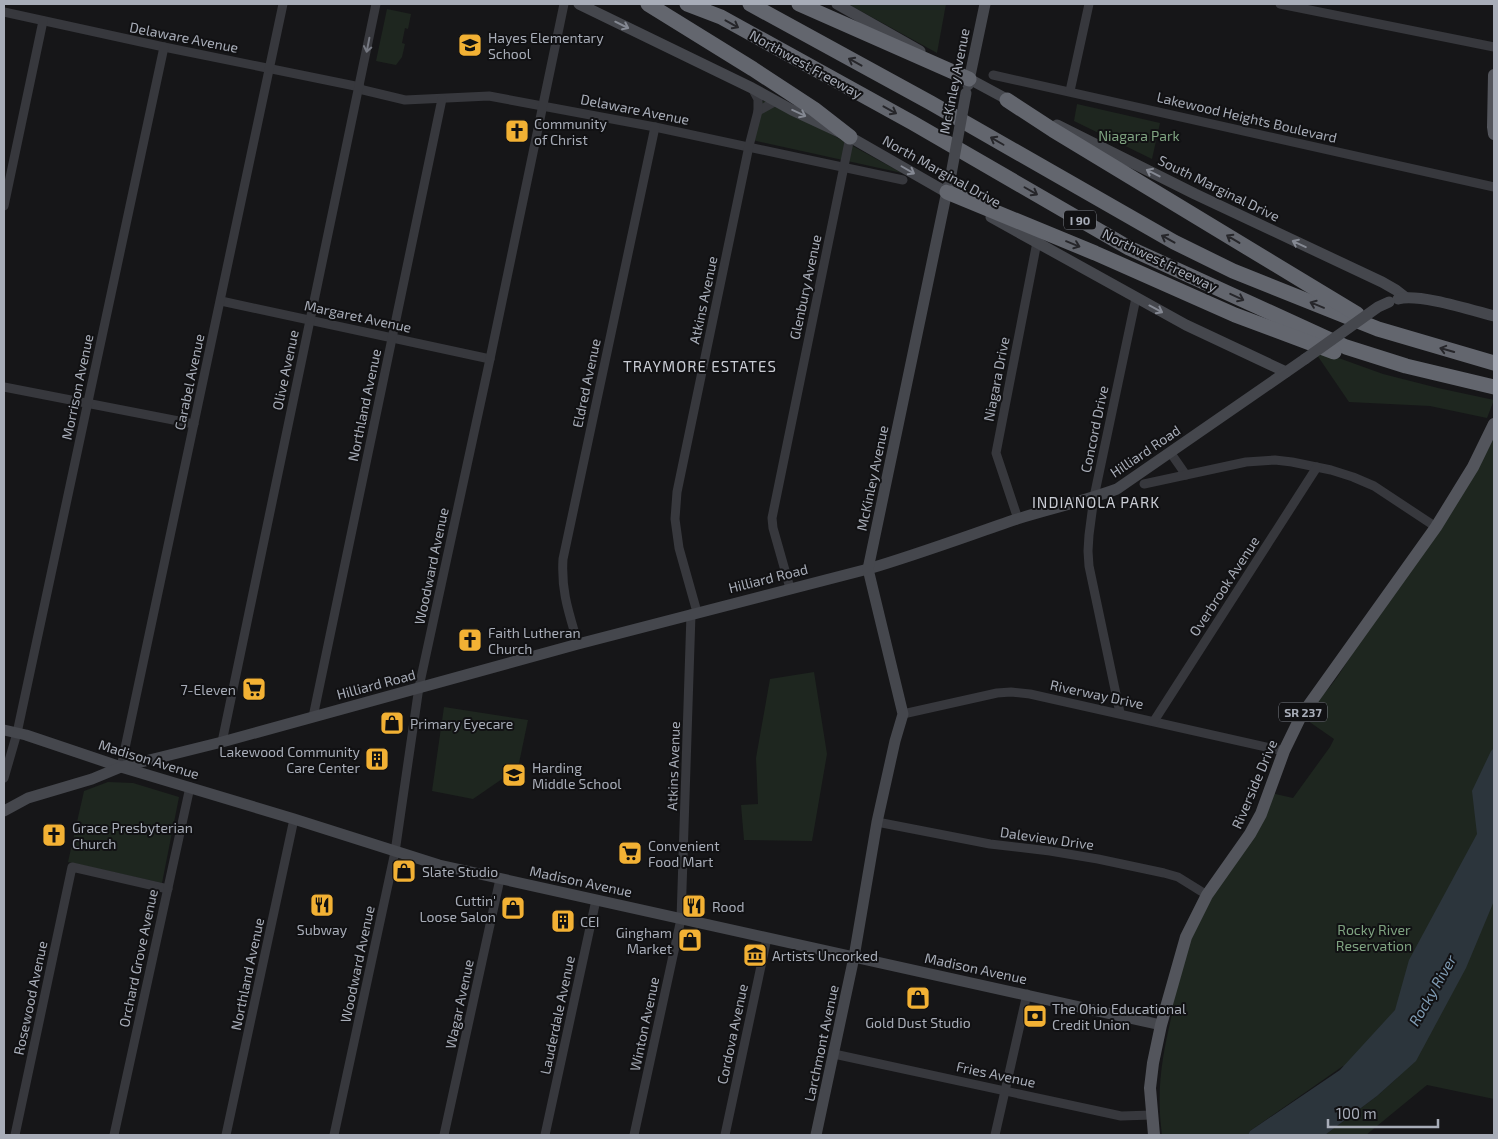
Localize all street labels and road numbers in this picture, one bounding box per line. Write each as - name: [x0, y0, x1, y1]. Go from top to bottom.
- street label: Delaware Avenue: [128, 18, 240, 56]
- street label: Northwest Freeway: [747, 26, 866, 102]
- street label: McKinley Avenue: [935, 27, 973, 135]
- street label: Lakewood Heights Boulevard: [1155, 88, 1339, 146]
- street label: Delaware Avenue: [579, 90, 691, 128]
- street label: North Marginal Drive: [880, 131, 1004, 211]
- street label: South Marginal Drive: [1155, 151, 1283, 225]
- road number: I 90: [1064, 210, 1096, 230]
- street label: Northwest Freeway: [1100, 225, 1221, 295]
- street label: Glenbury Avenue: [786, 233, 824, 341]
- street label: Atkins Avenue: [685, 254, 721, 346]
- street label: Margaret Avenue: [303, 296, 413, 336]
- street label: Olive Avenue: [268, 328, 302, 412]
- street label: Morrison Avenue: [57, 332, 97, 442]
- street label: Carabel Avenue: [170, 332, 208, 432]
- street label: Niagara Drive: [979, 335, 1013, 423]
- street label: Eldred Avenue: [568, 337, 604, 429]
- street label: Northland Avenue: [344, 347, 384, 463]
- street label: Concord Drive: [1076, 384, 1112, 474]
- street label: Hilliard Road: [1107, 421, 1183, 481]
- street label: McKinley Avenue: [853, 424, 891, 532]
- street label: Woodward Avenue: [410, 506, 452, 626]
- street label: Overbrook Avenue: [1185, 533, 1263, 639]
- street label: Hilliard Road: [727, 560, 809, 596]
- street label: Hilliard Road: [335, 665, 417, 703]
- street label: Riverway Drive: [1049, 676, 1145, 712]
- road number: SR 237: [1279, 702, 1327, 722]
- street label: Atkins Avenue: [663, 721, 683, 811]
- street label: Madison Avenue: [97, 736, 201, 782]
- street label: Riverside Drive: [1228, 737, 1280, 831]
- street label: Daleview Drive: [999, 823, 1095, 853]
- street label: Madison Avenue: [528, 862, 634, 900]
- street label: Orchard Grove Avenue: [115, 887, 161, 1029]
- street label: Woodward Avenue: [336, 904, 378, 1024]
- street label: Northland Avenue: [227, 916, 267, 1032]
- street label: Rosewood Avenue: [10, 939, 50, 1057]
- street label: Madison Avenue: [923, 949, 1029, 987]
- street label: Lauderdale Avenue: [536, 954, 578, 1076]
- street label: Wagar Avenue: [441, 958, 477, 1050]
- street label: Winton Avenue: [626, 975, 662, 1073]
- street label: Cordova Avenue: [713, 982, 751, 1086]
- street label: Larchmont Avenue: [800, 983, 842, 1103]
- street label: Fries Avenue: [955, 1057, 1037, 1091]

